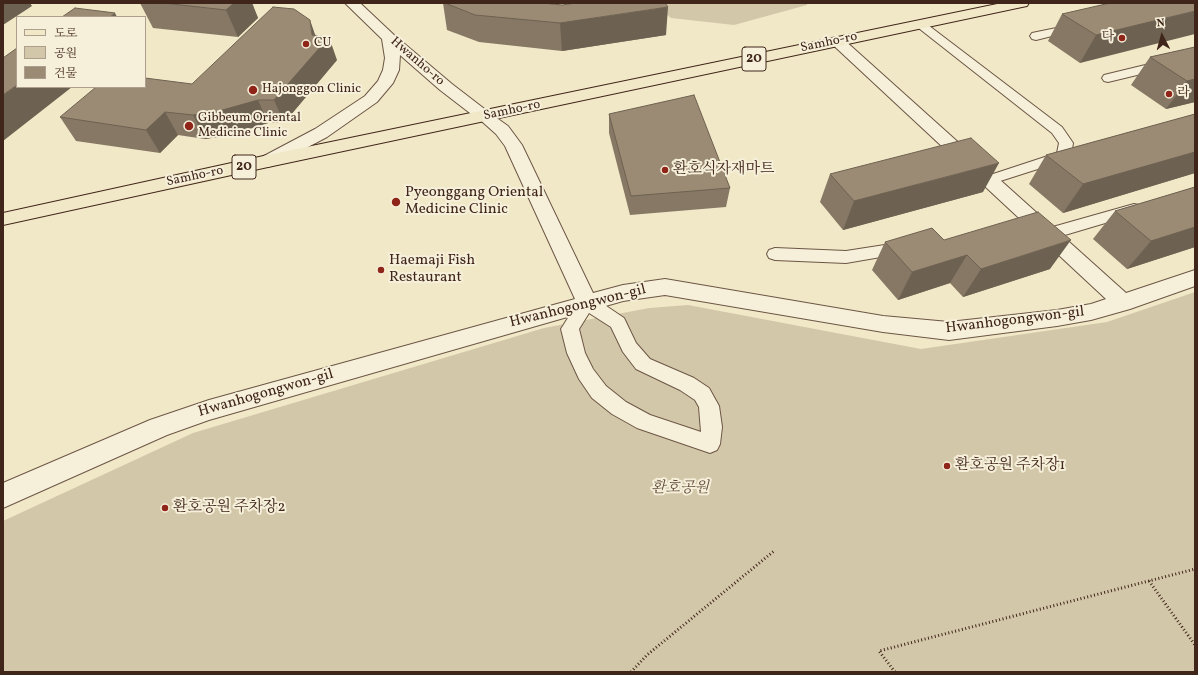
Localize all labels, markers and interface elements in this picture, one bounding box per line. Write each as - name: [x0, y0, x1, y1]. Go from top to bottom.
- legend: [16, 16, 146, 88]
- north arrow: [1142, 16, 1182, 56]
- text: N: [1156, 16, 1165, 31]
- text: 도로: [54, 26, 77, 42]
- street label: Samho-ro: [799, 29, 859, 57]
- place label: 다: [1101, 30, 1114, 46]
- marker: 다: [1117, 33, 1127, 43]
- street label: Hwanho-ro: [387, 34, 447, 90]
- place label: CU: [314, 36, 331, 52]
- marker: CU: [301, 39, 311, 49]
- text: 공원: [54, 46, 77, 62]
- road number: 20: [742, 47, 766, 71]
- text: 건물: [54, 66, 77, 82]
- place label: Hajonggon Clinic: [262, 82, 361, 98]
- marker: Hajonggon Clinic: [247, 84, 259, 96]
- place label: 라: [1177, 86, 1190, 102]
- marker: 라: [1164, 89, 1174, 99]
- street label: Samho-ro: [482, 97, 542, 125]
- place label: Gibbeum Oriental Medicine Clinic: [198, 111, 301, 142]
- marker: Gibbeum Oriental Medicine Clinic: [183, 120, 195, 132]
- road number: 20: [232, 155, 256, 179]
- place label: 환호식자재마트: [673, 161, 774, 179]
- street label: Samho-ro: [165, 163, 225, 191]
- marker: 환호식자재마트: [660, 165, 670, 175]
- place label: Pyeonggang Oriental Medicine Clinic: [405, 184, 543, 219]
- marker: Pyeonggang Oriental Medicine Clinic: [390, 196, 402, 208]
- place label: Haemaji Fish Restaurant: [389, 252, 475, 287]
- marker: Haemaji Fish Restaurant: [376, 265, 386, 275]
- street label: Hwanhogongwon-gil: [508, 281, 648, 333]
- street label: Hwanhogongwon-gil: [944, 304, 1086, 338]
- street label: Hwanhogongwon-gil: [196, 366, 336, 422]
- place label: 환호공원 주차장1: [955, 457, 1065, 475]
- marker: 환호공원 주차장1: [942, 461, 952, 471]
- park label: 환호공원: [651, 480, 709, 498]
- place label: 환호공원 주차장2: [173, 499, 285, 517]
- marker: 환호공원 주차장2: [160, 503, 170, 513]

